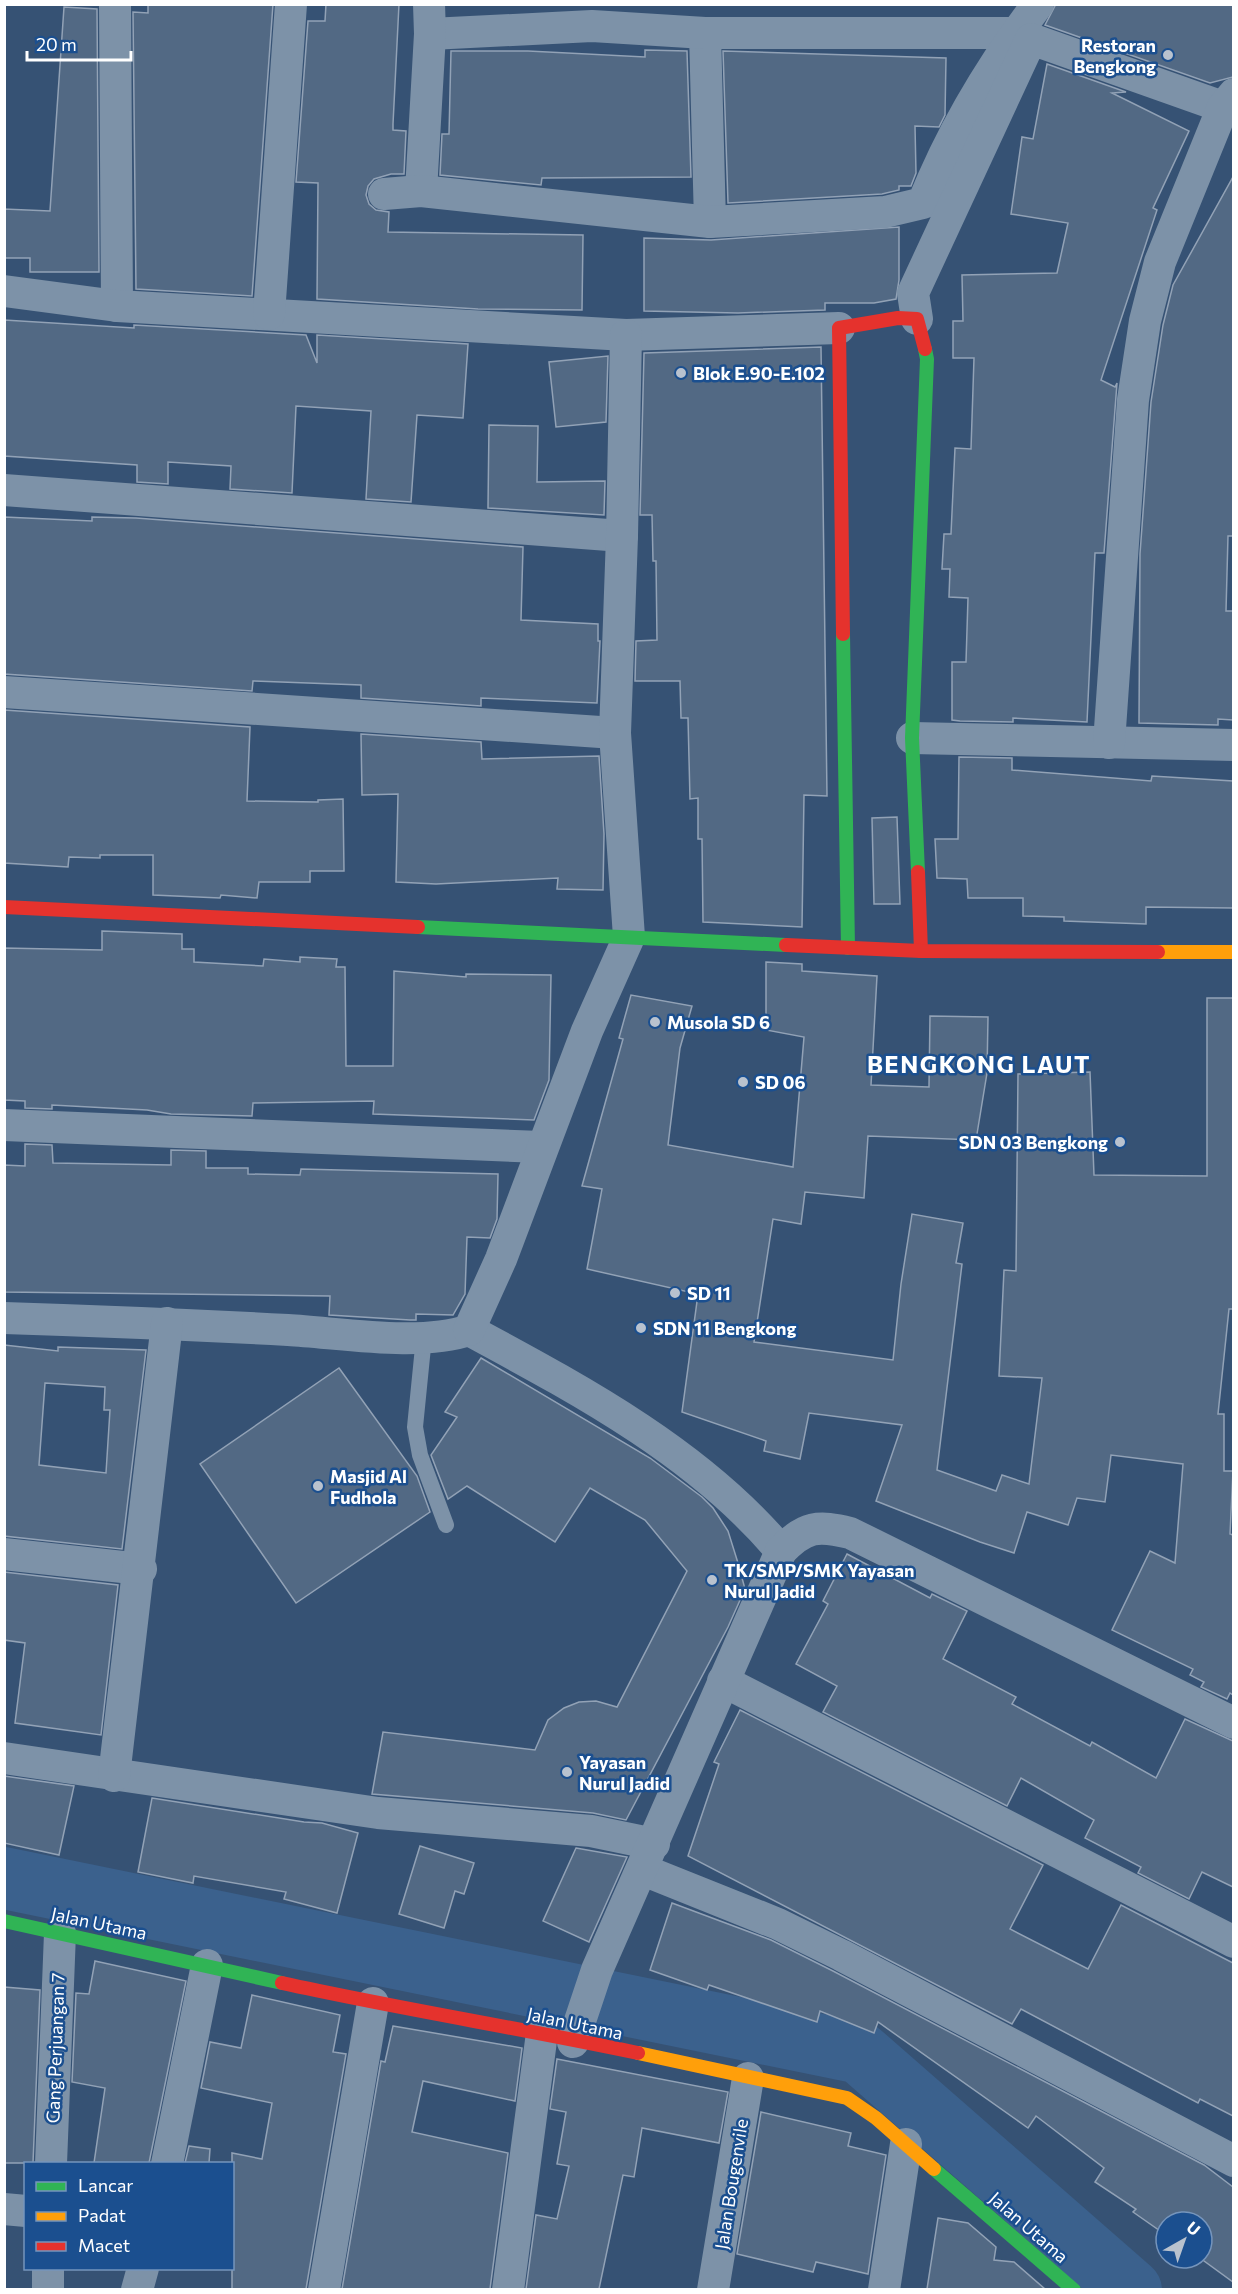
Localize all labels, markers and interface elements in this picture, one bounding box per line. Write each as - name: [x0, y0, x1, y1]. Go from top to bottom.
- scale bar: [27, 24, 130, 62]
- text: 20 m: [36, 33, 77, 55]
- place label: Restoran Bengkong: [1073, 34, 1156, 77]
- marker: Restoran Bengkong: [1161, 48, 1175, 62]
- place label: Blok E.90-E.102: [693, 362, 825, 384]
- marker: Blok E.90-E.102: [674, 366, 688, 380]
- place label: Musola SD 6: [667, 1011, 770, 1033]
- marker: Musola SD 6: [648, 1015, 662, 1029]
- district label: BENGKONG LAUT: [867, 1049, 1091, 1078]
- place label: SD 06: [755, 1071, 806, 1093]
- marker: SD 06: [736, 1075, 750, 1089]
- place label: SDN 03 Bengkong: [959, 1131, 1108, 1153]
- marker: SDN 03 Bengkong: [1113, 1135, 1127, 1149]
- place label: SD 11: [687, 1282, 731, 1304]
- marker: SD 11: [668, 1286, 682, 1300]
- place label: SDN 11 Bengkong: [653, 1317, 796, 1339]
- marker: SDN 11 Bengkong: [634, 1321, 648, 1335]
- place label: Masjid Al Fudhola: [330, 1465, 407, 1508]
- marker: Masjid Al Fudhola: [311, 1479, 325, 1493]
- place label: TK/SMP/SMK Yayasan Nurul Jadid: [724, 1559, 914, 1602]
- marker: TK/SMP/SMK Yayasan Nurul Jadid: [705, 1573, 719, 1587]
- place label: Yayasan Nurul Jadid: [579, 1751, 670, 1794]
- marker: Yayasan Nurul Jadid: [560, 1765, 574, 1779]
- street label: Jalan Utama: [49, 1902, 149, 1944]
- street label: Gang Perjuangan 7: [41, 1972, 69, 2124]
- street label: Jalan Utama: [525, 2002, 625, 2044]
- street label: Jalan Bougenvile: [710, 2117, 752, 2251]
- legend: [24, 2162, 234, 2270]
- text: Lancar: [78, 2174, 134, 2196]
- street label: Jalan Utama: [985, 2187, 1073, 2267]
- text: Padat: [78, 2204, 126, 2226]
- north arrow: [1154, 2210, 1214, 2270]
- text: U: [1183, 2217, 1205, 2239]
- text: Macet: [78, 2234, 130, 2256]

